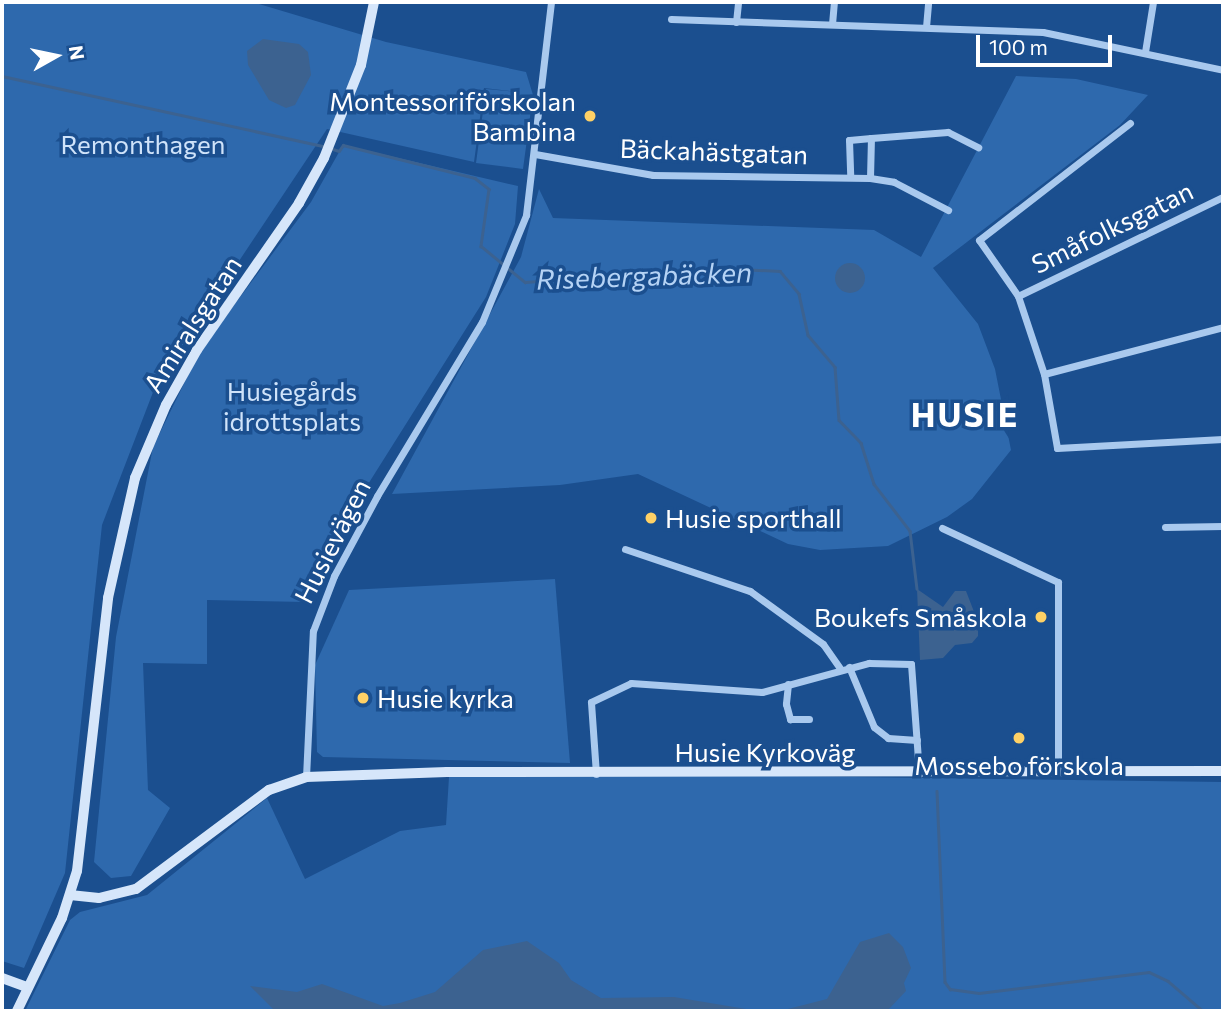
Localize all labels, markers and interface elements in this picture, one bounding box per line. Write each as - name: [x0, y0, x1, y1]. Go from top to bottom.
- north arrow: [21, 21, 91, 91]
- scale bar: [980, 21, 1116, 65]
- text: 100 m: [989, 34, 1048, 59]
- text: N: [65, 44, 90, 61]
- place label: Montessoriförskolan Bambina: [329, 85, 576, 146]
- marker: Montessoriförskolan Bambina: [582, 108, 598, 124]
- park label: Remonthagen: [60, 128, 226, 160]
- street label: Bäckahästgatan: [619, 132, 809, 170]
- street label: Småfolksgatan: [1026, 174, 1198, 280]
- street label: Amiralsgatan: [136, 250, 248, 398]
- water label: Risebergabäcken: [536, 254, 752, 296]
- park label: Husiegårds idrottsplats: [223, 375, 361, 436]
- district label: HUSIE: [911, 394, 1019, 434]
- street label: Husievägen: [287, 474, 377, 608]
- place label: Husie sporthall: [665, 502, 842, 534]
- marker: Husie sporthall: [643, 510, 659, 526]
- place label: Boukefs Småskola: [814, 601, 1027, 633]
- marker: Boukefs Småskola: [1033, 609, 1049, 625]
- place label: Husie kyrka: [377, 682, 514, 714]
- marker: Husie kyrka: [355, 690, 371, 706]
- marker: Mossebo förskola: [1011, 730, 1027, 746]
- street label: Husie Kyrkoväg: [675, 736, 855, 768]
- place label: Mossebo förskola: [914, 749, 1124, 781]

